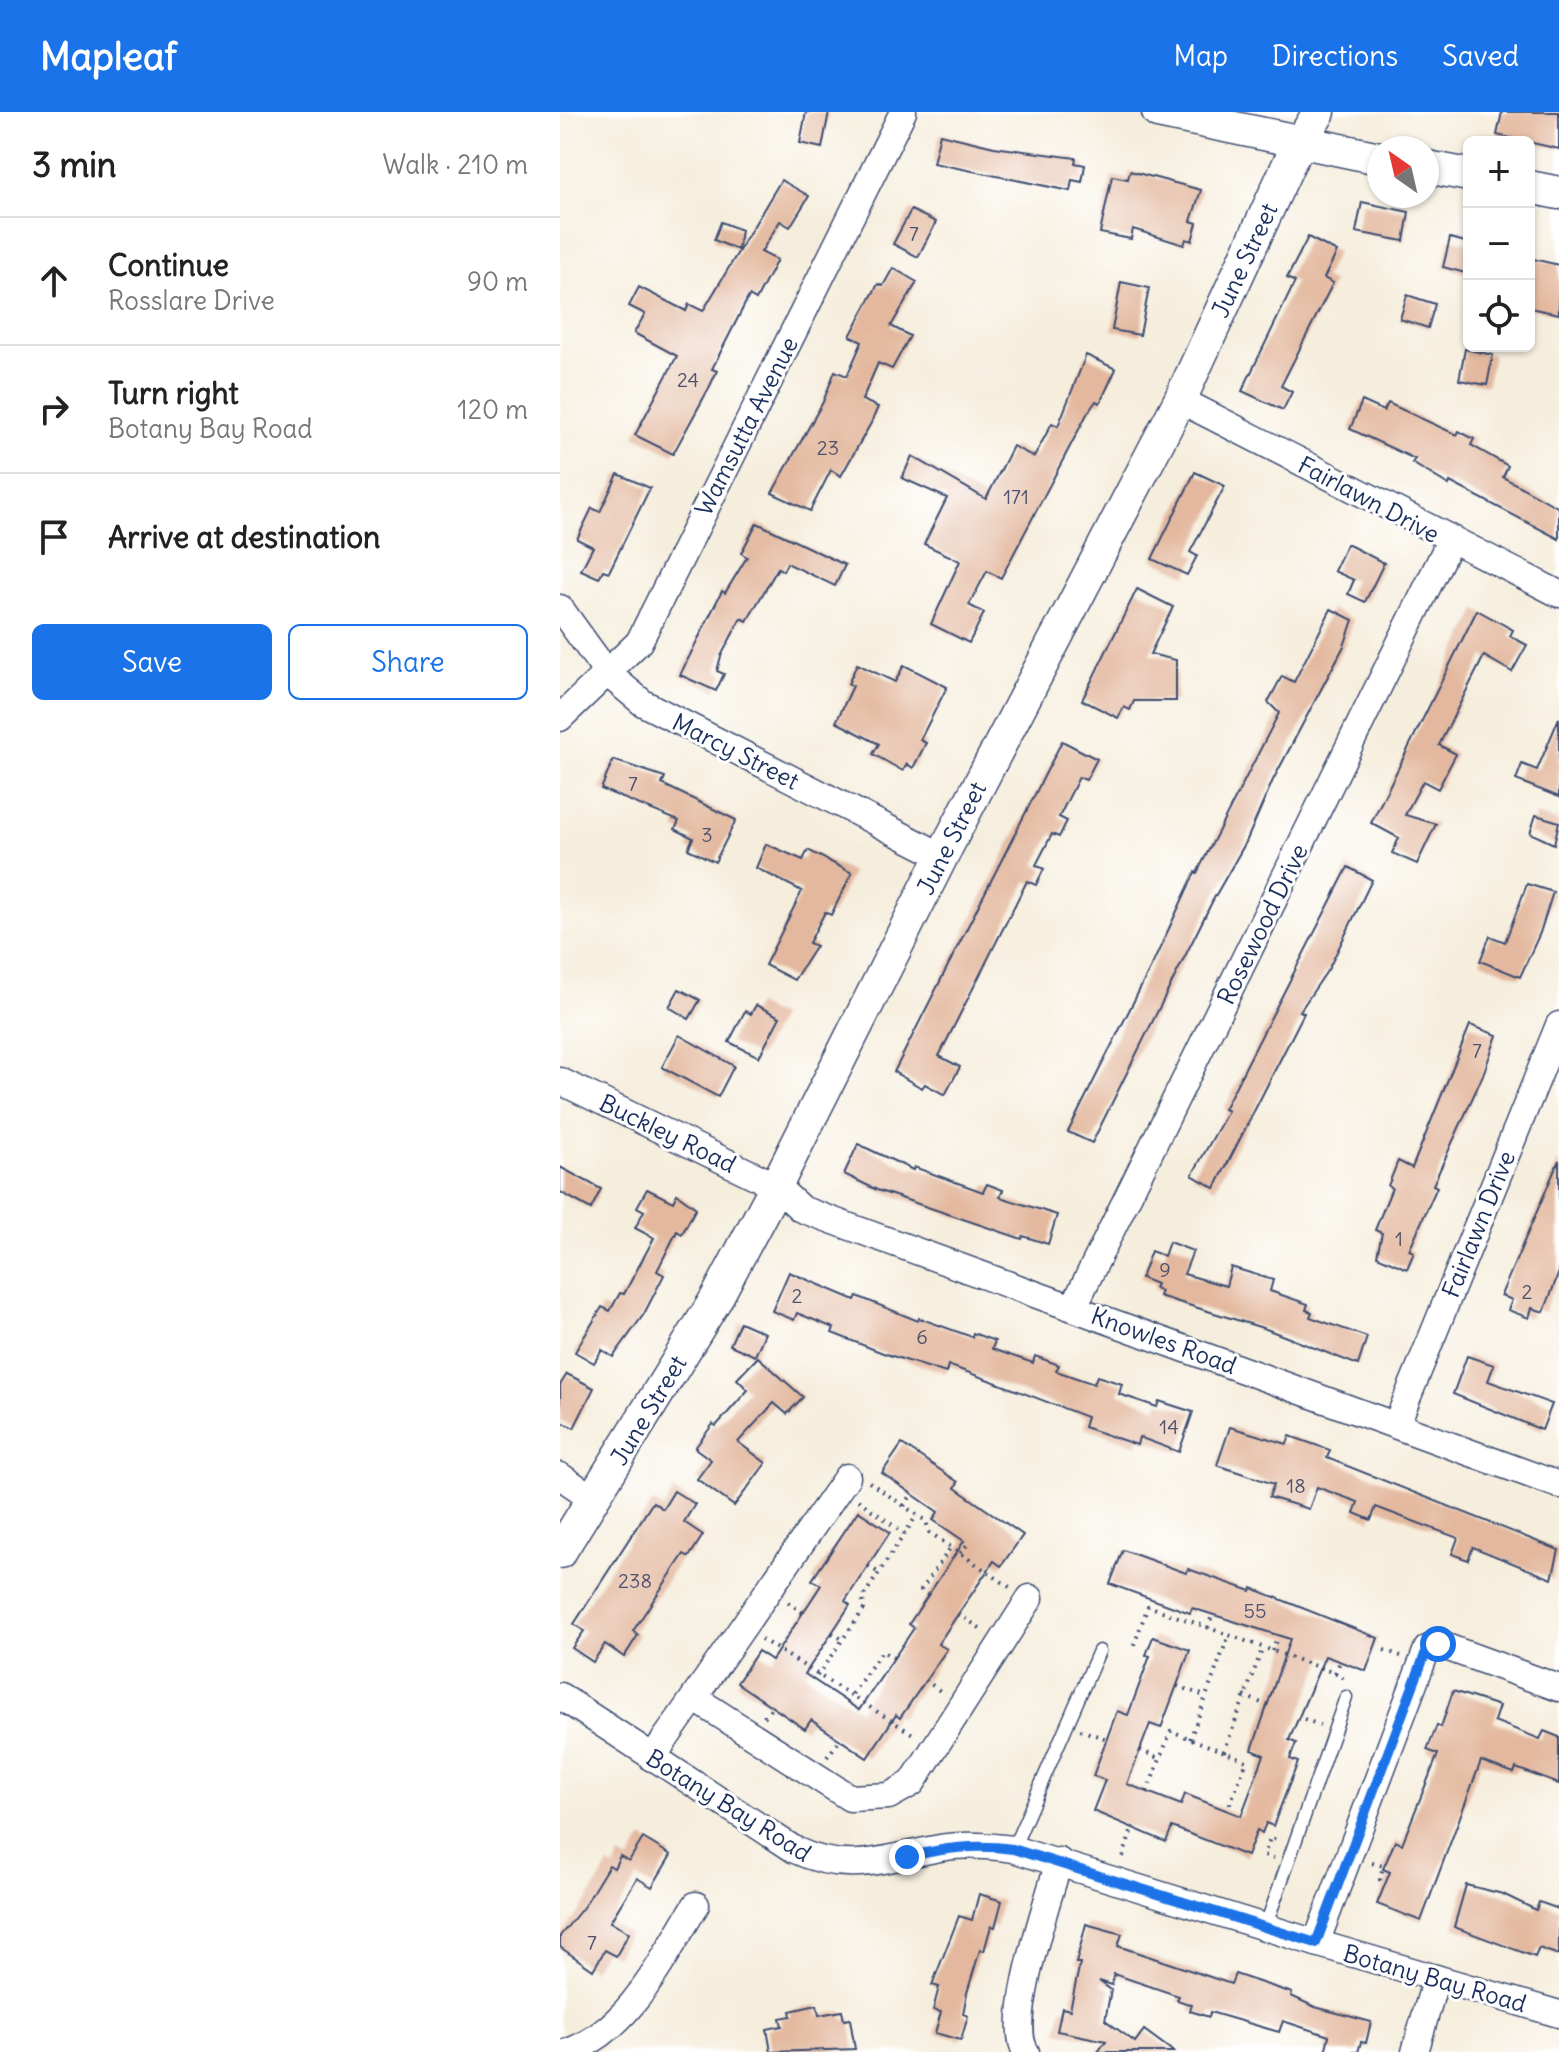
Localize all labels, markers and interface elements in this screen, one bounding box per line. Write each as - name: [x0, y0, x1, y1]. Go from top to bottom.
- text: Mapleaf: [40, 33, 177, 80]
- text: Map: [1173, 38, 1228, 74]
- text: Directions: [1272, 38, 1398, 74]
- text: Saved: [1442, 38, 1519, 74]
- north arrow: [1367, 136, 1439, 208]
- map controls: [1463, 136, 1535, 352]
- button: +: [1463, 136, 1535, 208]
- text: 3 min: [32, 143, 117, 186]
- text: Walk · 210 m: [382, 148, 528, 181]
- street label: June Street: [1204, 198, 1284, 322]
- button: −: [1463, 208, 1535, 280]
- house number: 7: [909, 221, 919, 246]
- text: Continue: [108, 246, 229, 284]
- icon: ahead: [32, 259, 76, 303]
- text: 90 m: [467, 265, 528, 298]
- button: locate: [1463, 280, 1535, 352]
- text: Rosslare Drive: [108, 284, 275, 317]
- street label: Wamsutta Avenue: [688, 332, 804, 520]
- house number: 24: [677, 367, 699, 392]
- text: Turn right: [108, 374, 239, 412]
- icon: right: [32, 387, 76, 431]
- text: 120 m: [457, 393, 528, 426]
- text: Botany Bay Road: [108, 412, 313, 445]
- house number: 23: [817, 435, 839, 460]
- street label: Fairlawn Drive: [1293, 449, 1445, 549]
- house number: 171: [1003, 484, 1029, 509]
- icon: arrive: [32, 515, 76, 559]
- text: Arrive at destination: [108, 518, 380, 556]
- button: Save: [32, 624, 272, 700]
- button: Share: [288, 624, 528, 700]
- street label: Marcy Street: [668, 706, 804, 796]
- house number: 7: [628, 771, 638, 796]
- street label: June Street: [910, 776, 992, 900]
- house number: 3: [701, 822, 713, 847]
- street label: Rosewood Drive: [1210, 839, 1314, 1009]
- house number: 7: [1472, 1038, 1482, 1063]
- street label: Buckley Road: [595, 1087, 741, 1179]
- street label: Fairlawn Drive: [1435, 1146, 1521, 1302]
- house number: 1: [1395, 1226, 1403, 1251]
- house number: 9: [1159, 1257, 1171, 1282]
- house number: 2: [1522, 1279, 1533, 1304]
- house number: 2: [792, 1283, 803, 1308]
- street label: Knowles Road: [1087, 1300, 1241, 1380]
- house number: 6: [916, 1324, 928, 1349]
- street label: June Street: [604, 1350, 692, 1470]
- house number: 14: [1159, 1414, 1179, 1439]
- house number: 18: [1286, 1473, 1306, 1498]
- house number: 238: [618, 1568, 652, 1593]
- house number: 55: [1244, 1598, 1267, 1623]
- route start: [1420, 1626, 1456, 1662]
- street label: Botany Bay Road: [641, 1742, 817, 1868]
- route end: [889, 1839, 925, 1875]
- house number: 7: [587, 1930, 597, 1955]
- street label: Botany Bay Road: [1340, 1938, 1530, 2018]

